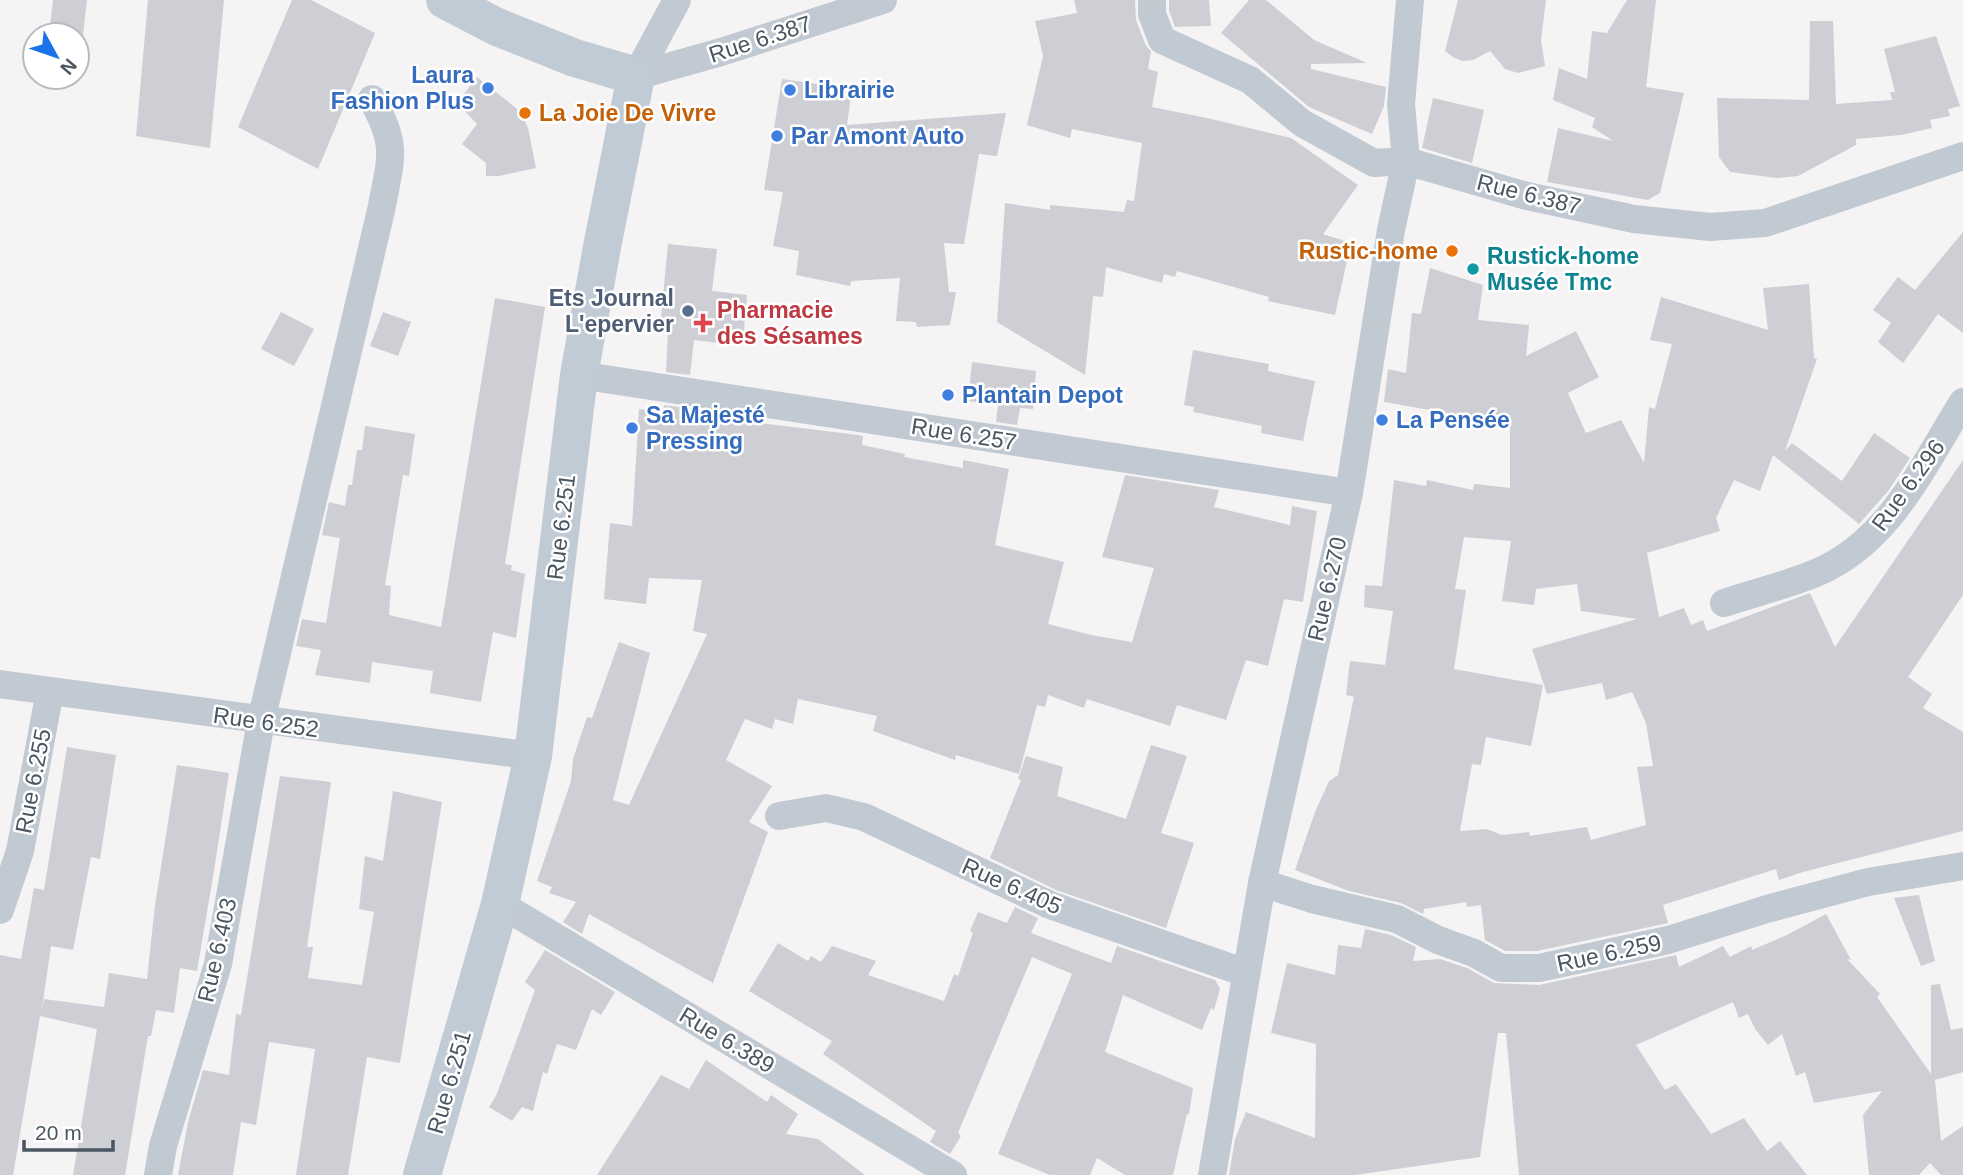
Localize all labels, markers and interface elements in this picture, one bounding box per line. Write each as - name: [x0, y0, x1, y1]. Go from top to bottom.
- street label: Rue 6.387: [706, 10, 814, 68]
- north arrow: [21, 21, 91, 91]
- text: N: [56, 55, 81, 79]
- place label: Laura Fashion Plus: [331, 62, 474, 114]
- place label: Librairie: [804, 77, 895, 103]
- marker: Laura Fashion Plus: [480, 80, 496, 96]
- marker: Librairie: [782, 82, 798, 98]
- place label: La Joie De Vivre: [539, 100, 716, 126]
- marker: La Joie De Vivre: [517, 105, 533, 121]
- place label: Par Amont Auto: [791, 123, 964, 149]
- marker: Par Amont Auto: [769, 128, 785, 144]
- street label: Rue 6.387: [1474, 169, 1584, 219]
- place label: Rustic-home: [1299, 238, 1438, 264]
- marker: Rustic-home: [1444, 243, 1460, 259]
- place label: Rustick-home Musée Tmc: [1487, 243, 1639, 295]
- marker: Rustick-home Musée Tmc: [1465, 261, 1481, 277]
- place label: Ets Journal L'epervier: [549, 285, 674, 337]
- place label: Pharmacie des Sésames: [717, 297, 863, 349]
- marker: Ets Journal L'epervier: [680, 303, 696, 319]
- marker: Pharmacie des Sésames: [695, 315, 711, 331]
- place label: Plantain Depot: [962, 382, 1123, 408]
- marker: Plantain Depot: [940, 387, 956, 403]
- place label: Sa Majesté Pressing: [646, 402, 765, 454]
- place label: La Pensée: [1396, 407, 1510, 433]
- marker: La Pensée: [1374, 412, 1390, 428]
- street label: Rue 6.257: [910, 413, 1018, 455]
- marker: Sa Majesté Pressing: [624, 420, 640, 436]
- street label: Rue 6.296: [1866, 434, 1950, 536]
- street label: Rue 6.251: [542, 473, 580, 581]
- street label: Rue 6.270: [1302, 534, 1352, 644]
- street label: Rue 6.252: [212, 702, 320, 742]
- street label: Rue 6.255: [10, 726, 56, 836]
- street label: Rue 6.405: [958, 853, 1066, 919]
- street label: Rue 6.403: [192, 895, 242, 1005]
- street label: Rue 6.259: [1554, 929, 1664, 977]
- street label: Rue 6.389: [675, 1002, 779, 1078]
- street label: Rue 6.251: [422, 1027, 476, 1137]
- scale bar: [24, 1108, 114, 1152]
- text: 20 m: [35, 1121, 82, 1144]

